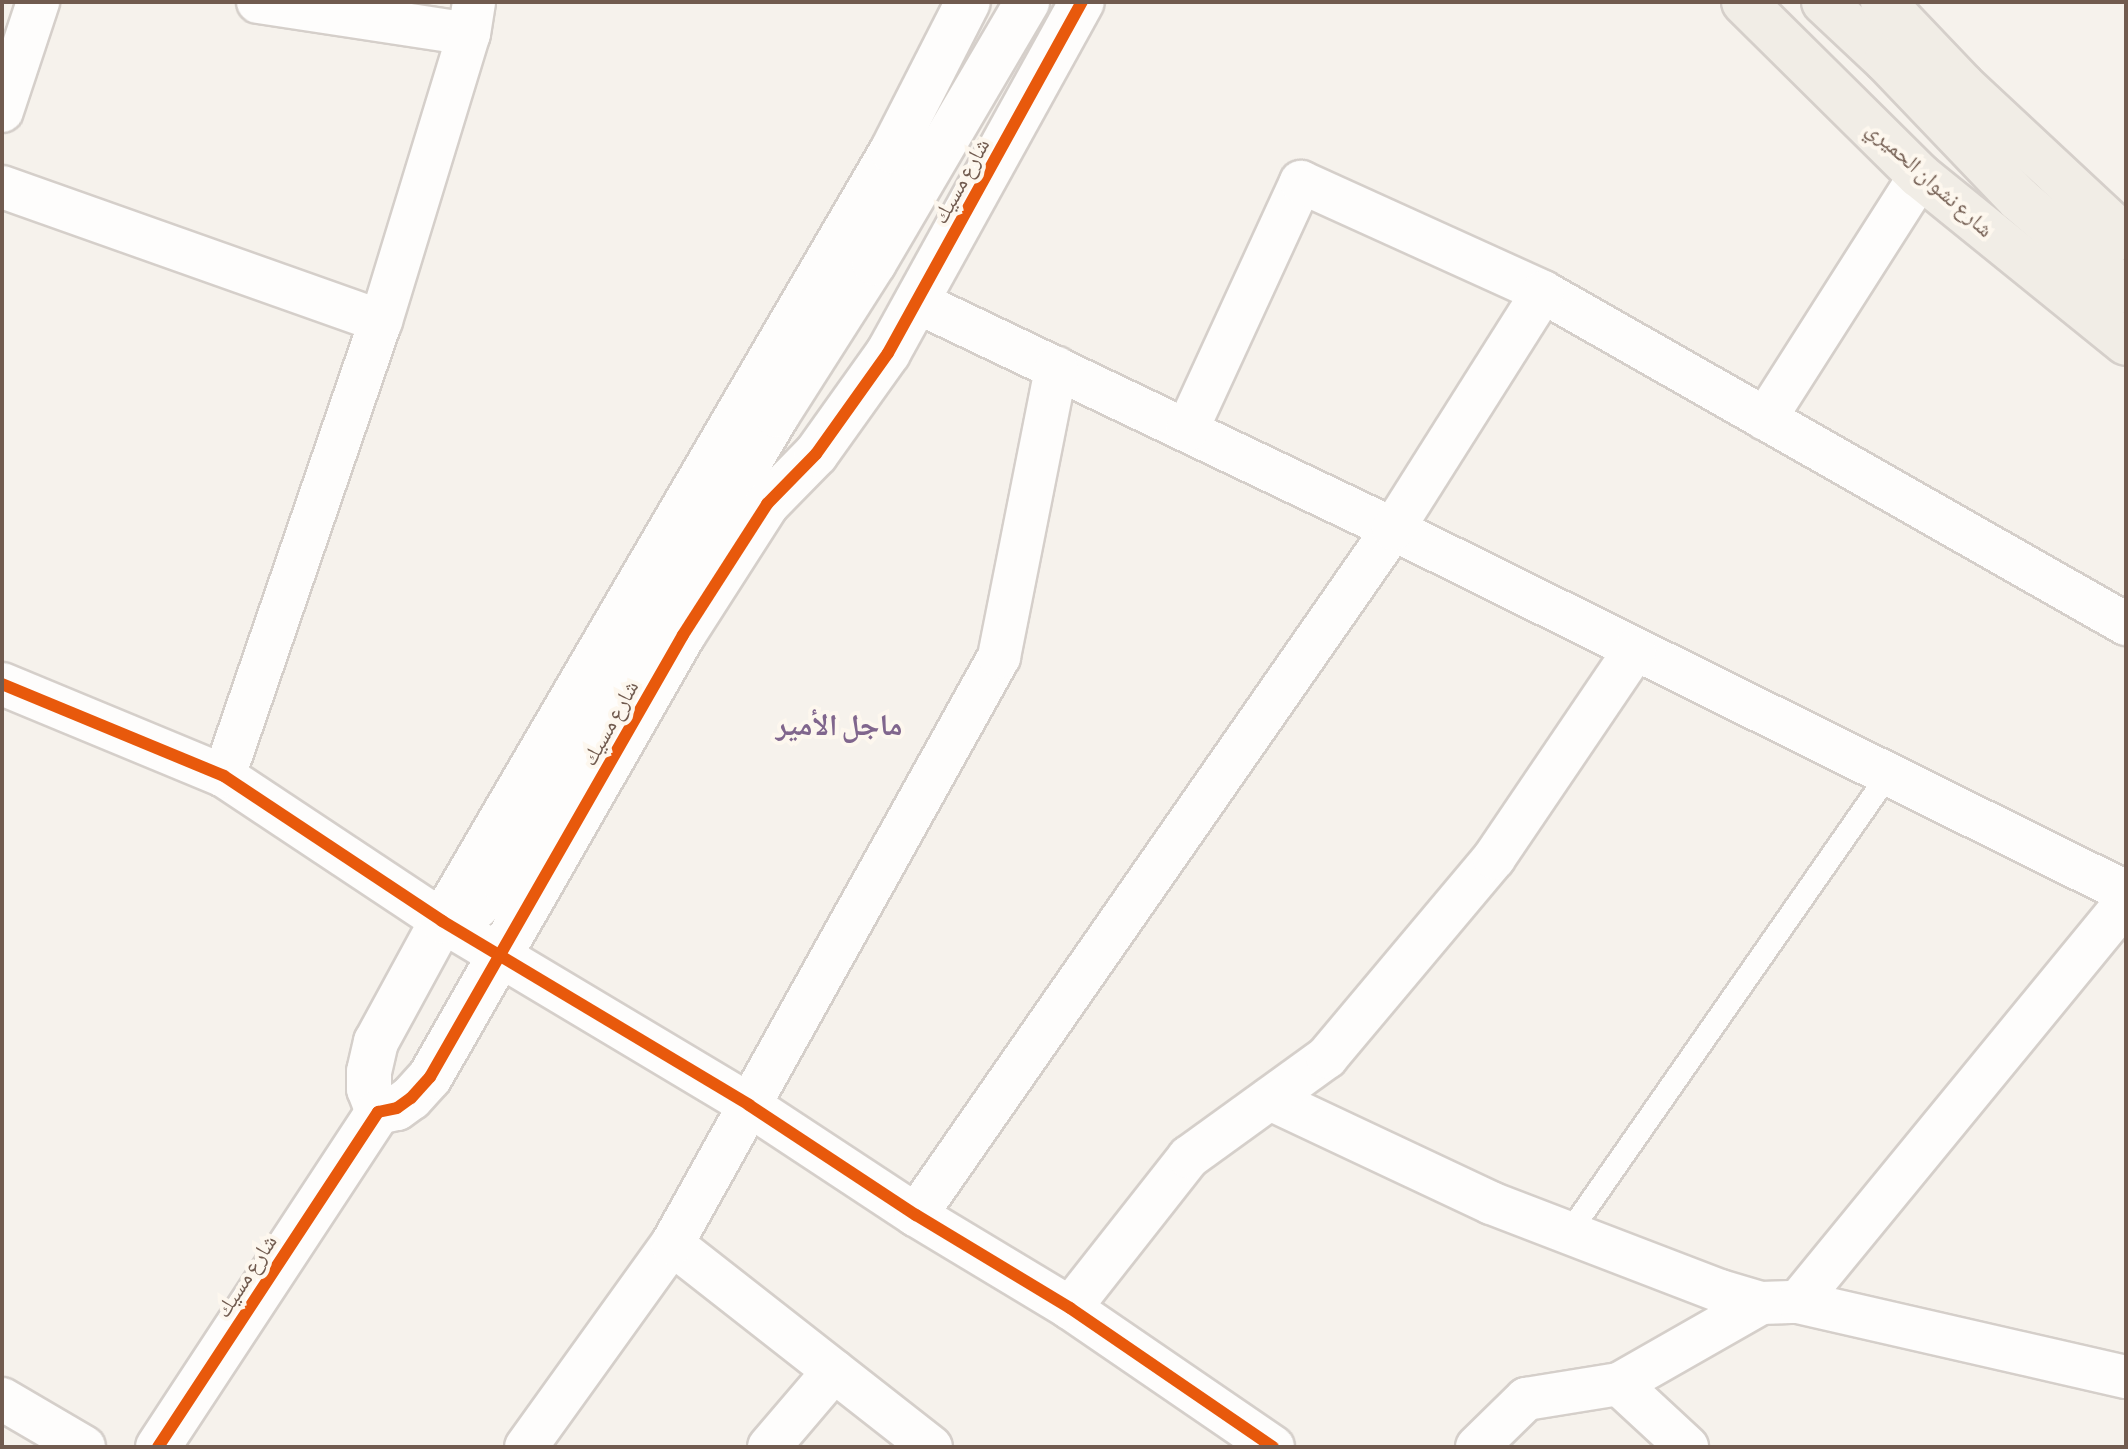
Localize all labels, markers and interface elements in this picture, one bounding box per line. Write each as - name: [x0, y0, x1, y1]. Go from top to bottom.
- street label: شارع نشوان الحميري: [1861, 115, 1999, 243]
- street label: شارع مسيك: [927, 134, 995, 228]
- street label: شارع مسيك: [576, 676, 644, 770]
- district label: ماجل الأمير: [776, 706, 902, 742]
- street label: شارع مسيك: [209, 1230, 283, 1322]

